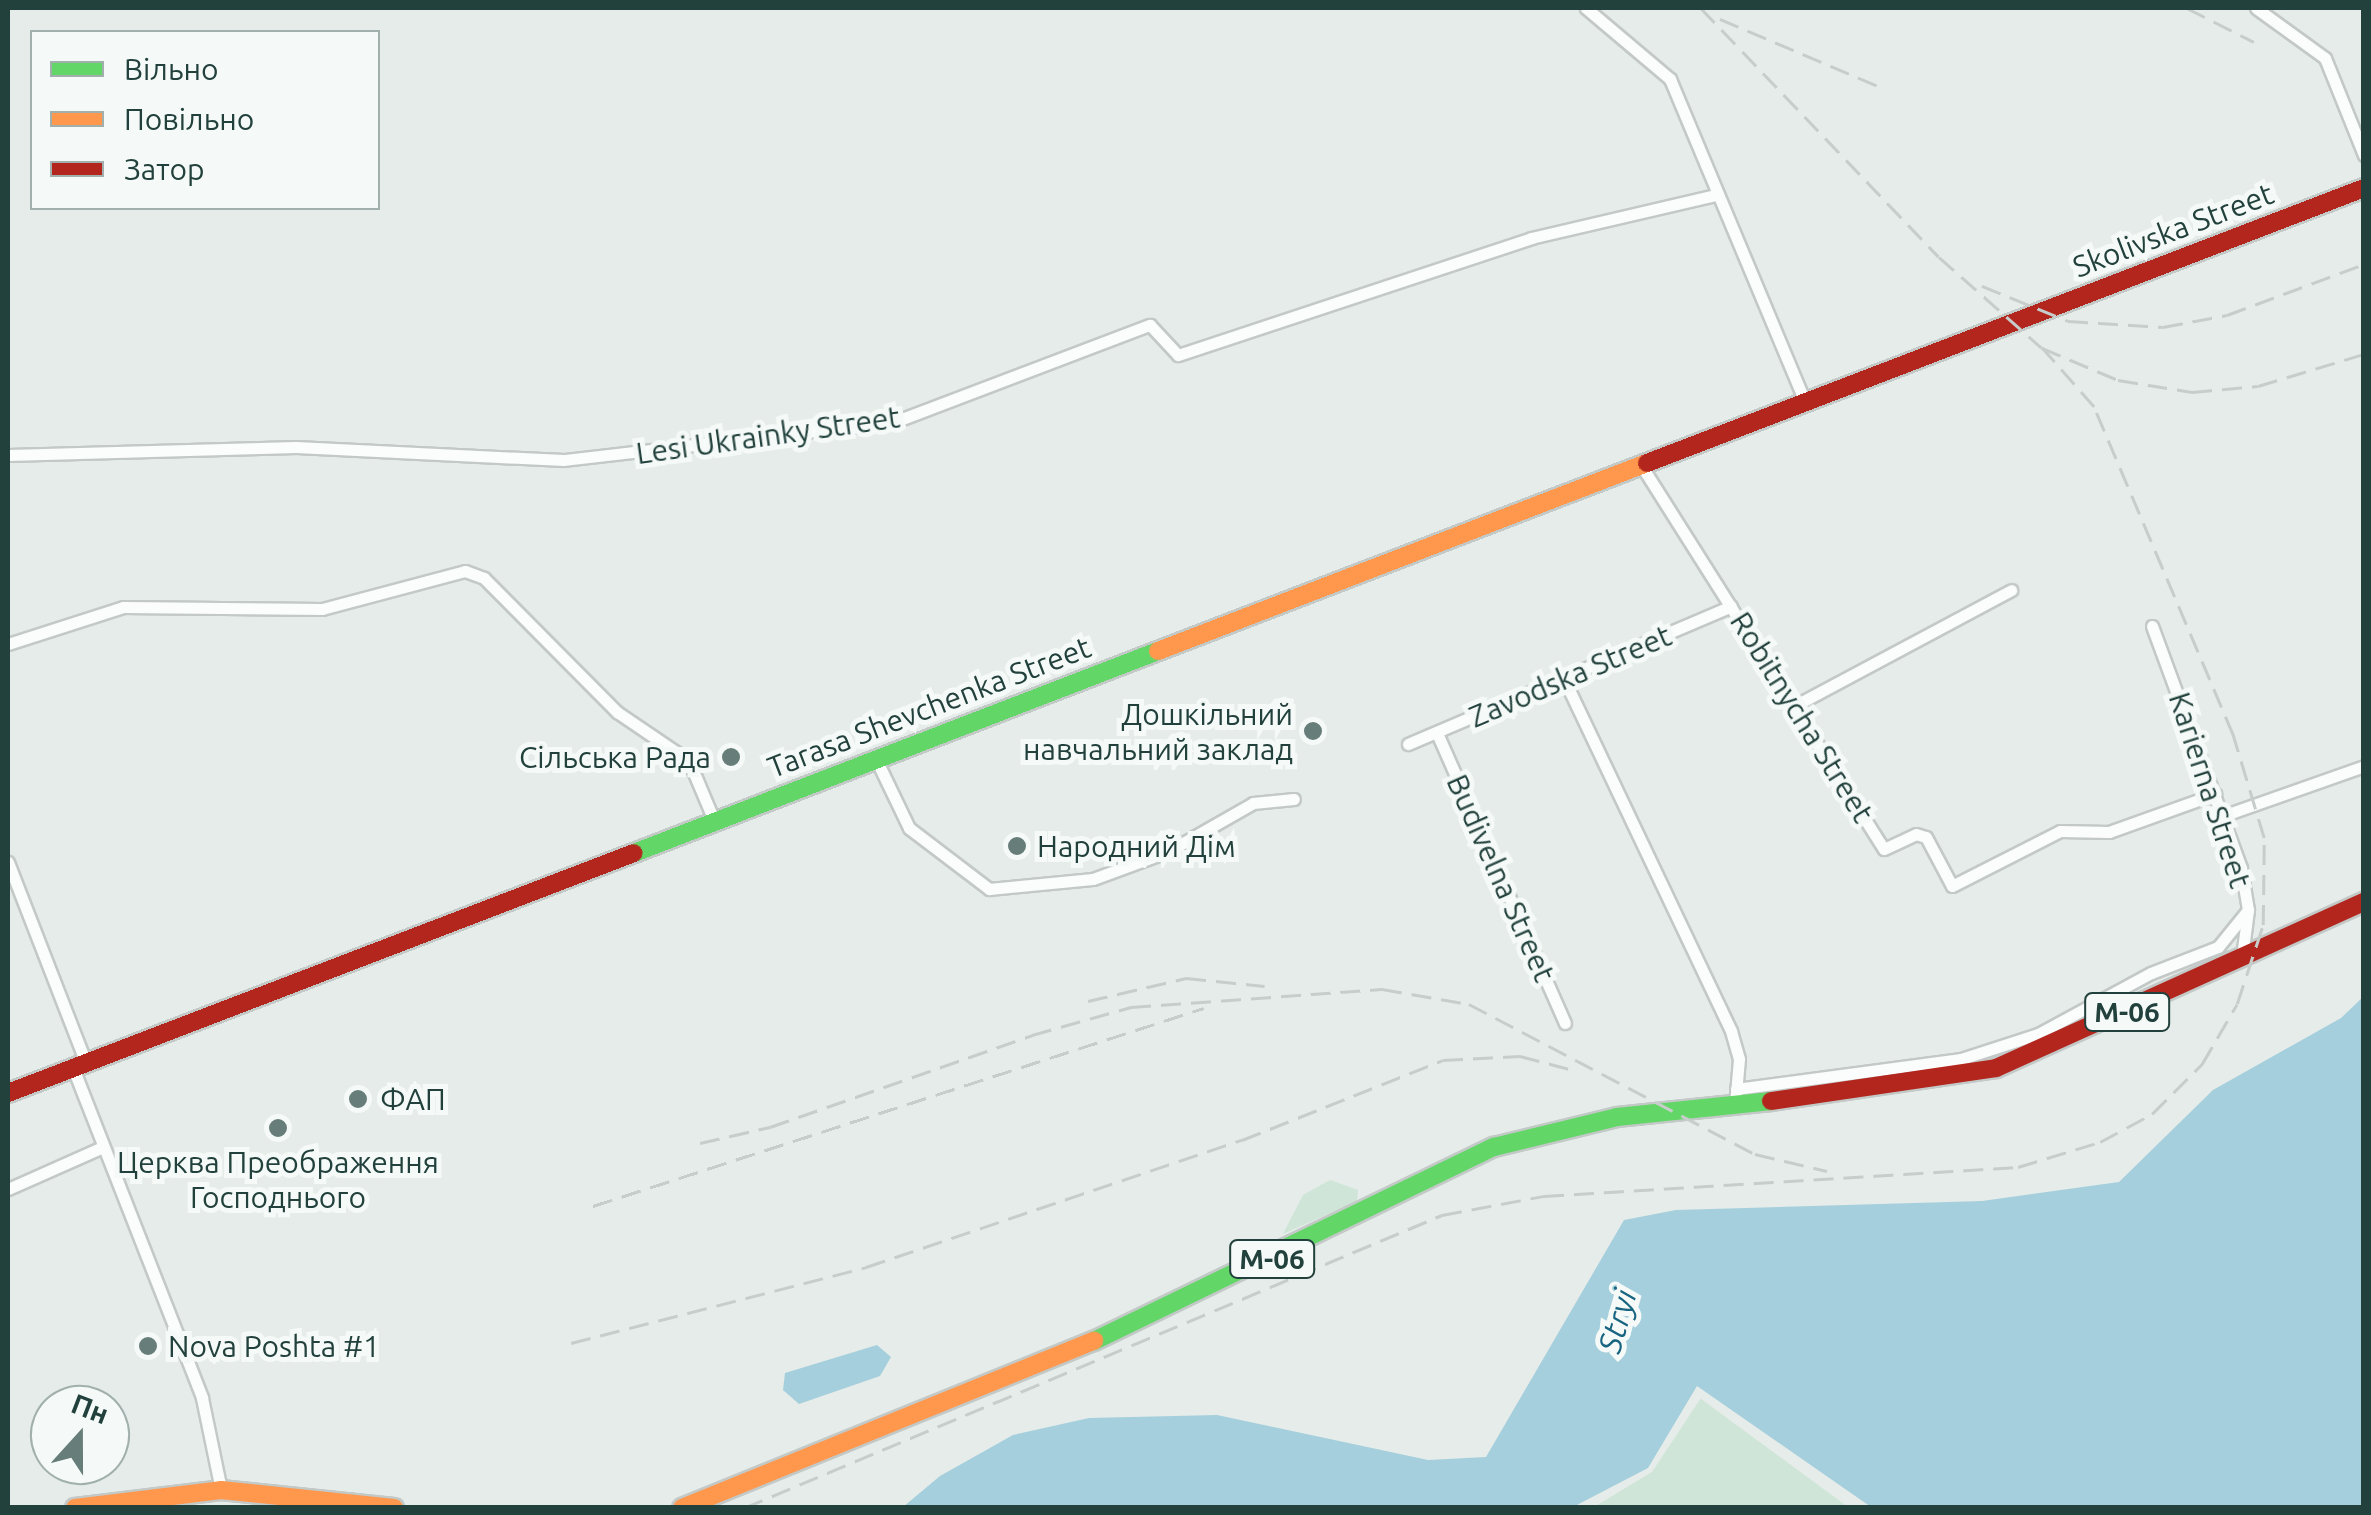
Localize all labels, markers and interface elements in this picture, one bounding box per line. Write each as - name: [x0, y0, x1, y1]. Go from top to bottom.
- legend: [30, 30, 380, 210]
- text: Вільно: [124, 52, 219, 86]
- text: Повільно: [124, 102, 254, 136]
- text: Затор: [124, 152, 205, 186]
- street label: Skolivska Street: [2068, 175, 2278, 285]
- street label: Lesi Ukrainky Street: [634, 399, 902, 471]
- street label: Robitnycha Street: [1723, 605, 1881, 829]
- street label: Zavodska Street: [1463, 617, 1677, 735]
- street label: Tarasa Shevchenka Street: [762, 629, 1096, 785]
- street label: Karierna Street: [2161, 688, 2259, 892]
- place label: Дошкільний навчальний заклад: [1023, 696, 1293, 766]
- marker: Дошкільний навчальний заклад: [1302, 720, 1324, 742]
- place label: Сільська Рада: [519, 739, 711, 775]
- marker: Сільська Рада: [720, 746, 742, 768]
- street label: Budivelna Street: [1439, 769, 1563, 987]
- place label: Народний Дім: [1037, 828, 1236, 864]
- marker: Народний Дім: [1006, 835, 1028, 857]
- road number: М-06: [2082, 989, 2172, 1035]
- place label: ФАП: [380, 1081, 446, 1117]
- marker: ФАП: [345, 1086, 371, 1112]
- marker: Церква Преображення Господнього: [267, 1117, 289, 1139]
- place label: Церква Преображення Господнього: [117, 1144, 439, 1214]
- road number: М-06: [1227, 1236, 1317, 1282]
- water label: Stryi: [1590, 1285, 1644, 1357]
- place label: Nova Poshta #1: [168, 1328, 380, 1364]
- marker: Nova Poshta #1: [137, 1335, 159, 1357]
- north arrow: [30, 1385, 130, 1485]
- text: Пн: [68, 1387, 113, 1429]

